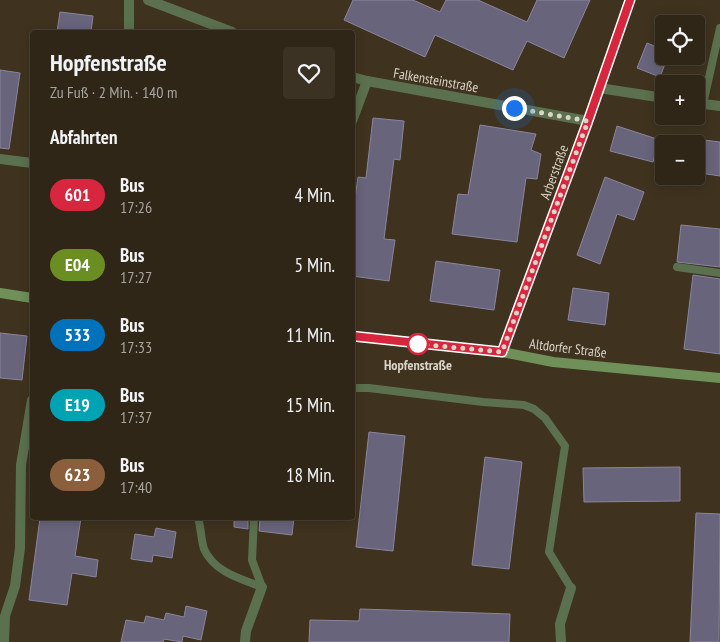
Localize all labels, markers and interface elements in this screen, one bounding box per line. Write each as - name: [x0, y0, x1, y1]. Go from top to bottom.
- map controls: [655, 15, 705, 185]
- button: locate: [655, 15, 705, 65]
- text: Hopfenstraße: [50, 47, 167, 78]
- button: heart: [283, 47, 335, 99]
- street label: Falkensteinstraße: [392, 64, 480, 96]
- button: +: [655, 75, 705, 125]
- text: Zu Fuß · 2 Min. · 140 m: [50, 82, 177, 102]
- your location: [502, 96, 527, 121]
- text: Abfahrten: [50, 125, 117, 149]
- button: −: [655, 135, 705, 185]
- street label: Arberstraße: [536, 142, 572, 202]
- text: Bus: [120, 173, 144, 197]
- text: 601: [65, 183, 90, 206]
- text: 4 Min.: [294, 183, 335, 207]
- text: 17:26: [120, 197, 152, 217]
- text: Bus: [120, 243, 144, 267]
- text: E04: [65, 253, 90, 276]
- text: 5 Min.: [294, 253, 335, 277]
- text: 17:27: [120, 267, 152, 287]
- text: Bus: [120, 313, 144, 337]
- text: 533: [65, 323, 90, 346]
- text: 11 Min.: [286, 323, 335, 347]
- marker: Hopfenstraße: [407, 333, 429, 355]
- street label: Altdorfer Straße: [528, 334, 608, 362]
- text: 17:33: [120, 337, 152, 357]
- place label: Hopfenstraße: [384, 356, 452, 374]
- text: Bus: [120, 383, 144, 407]
- text: E19: [65, 393, 90, 416]
- text: 15 Min.: [286, 393, 335, 417]
- text: 17:37: [120, 407, 152, 427]
- text: Bus: [120, 453, 144, 477]
- text: 623: [65, 463, 90, 486]
- text: 18 Min.: [286, 463, 335, 487]
- text: 17:40: [120, 477, 152, 497]

